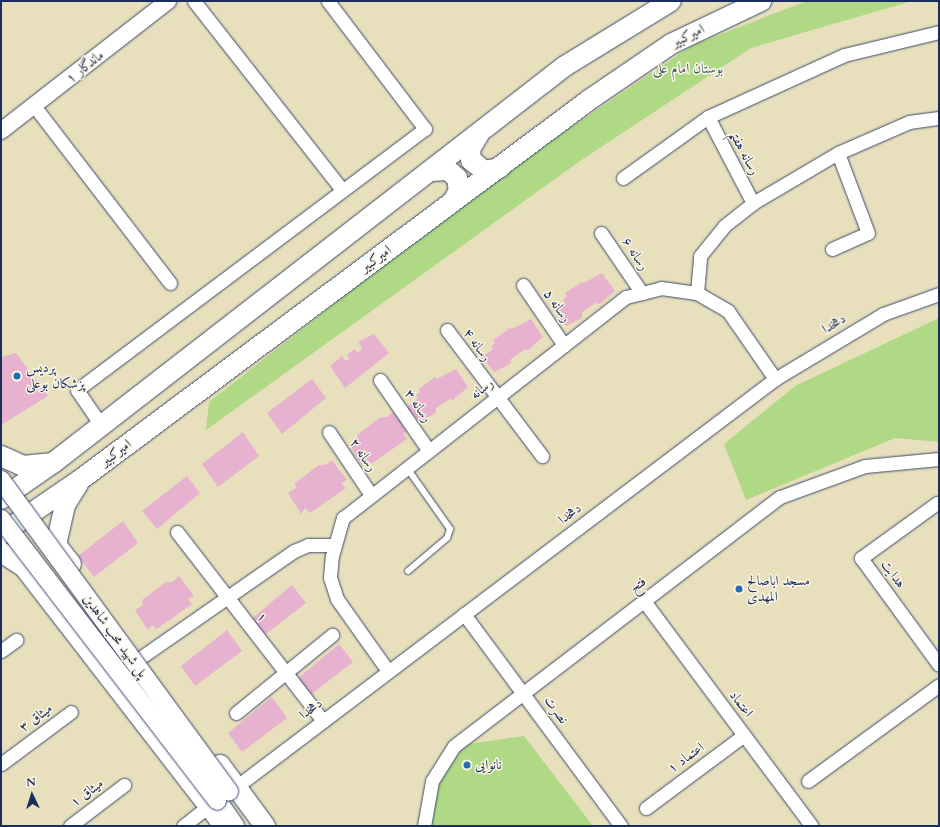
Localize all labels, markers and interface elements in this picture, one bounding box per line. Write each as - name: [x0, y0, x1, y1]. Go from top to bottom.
- street label: امیرکبیر: [669, 21, 707, 51]
- street label: ماندگار ۱: [63, 47, 107, 87]
- park label: بوستان امام علی: [653, 61, 723, 77]
- street label: رسانه هفتم: [725, 128, 763, 178]
- street label: رسانه ۶: [618, 234, 652, 274]
- street label: امیرکبیر: [357, 242, 395, 276]
- street label: رسانه ۵: [540, 286, 574, 326]
- street label: دهخدا: [819, 310, 849, 338]
- street label: رسانه ۴: [459, 325, 495, 365]
- place label: پردیس پزشکان بوعلی: [26, 360, 85, 392]
- marker: پردیس پزشکان بوعلی: [11, 370, 23, 382]
- street label: رسانه: [467, 375, 497, 403]
- street label: رسانه ۳: [401, 386, 435, 426]
- street label: رسانه ۲: [346, 435, 380, 475]
- street label: امیرکبیر: [97, 436, 135, 470]
- street label: دهخدا: [555, 500, 585, 528]
- street label: هدایت: [877, 557, 909, 591]
- street label: فتح: [626, 573, 650, 597]
- place label: مسجد اباصالح المهدی: [747, 573, 810, 606]
- marker: مسجد اباصالح المهدی: [734, 584, 744, 594]
- street label: پل شهید محب شاهدین: [79, 591, 151, 681]
- street label: ۱: [253, 609, 271, 625]
- street label: اعتماد: [726, 687, 756, 721]
- street label: نصرت: [540, 693, 572, 727]
- street label: دهخدا: [296, 695, 326, 723]
- street label: میثاق ۳: [16, 700, 56, 736]
- street label: اعتماد ۱: [664, 739, 708, 777]
- place label: نانوایی: [475, 757, 502, 773]
- marker: نانوایی: [462, 760, 472, 770]
- north arrow: [12, 775, 52, 815]
- text: N: [26, 775, 36, 790]
- street label: میثاق ۱: [67, 775, 107, 811]

